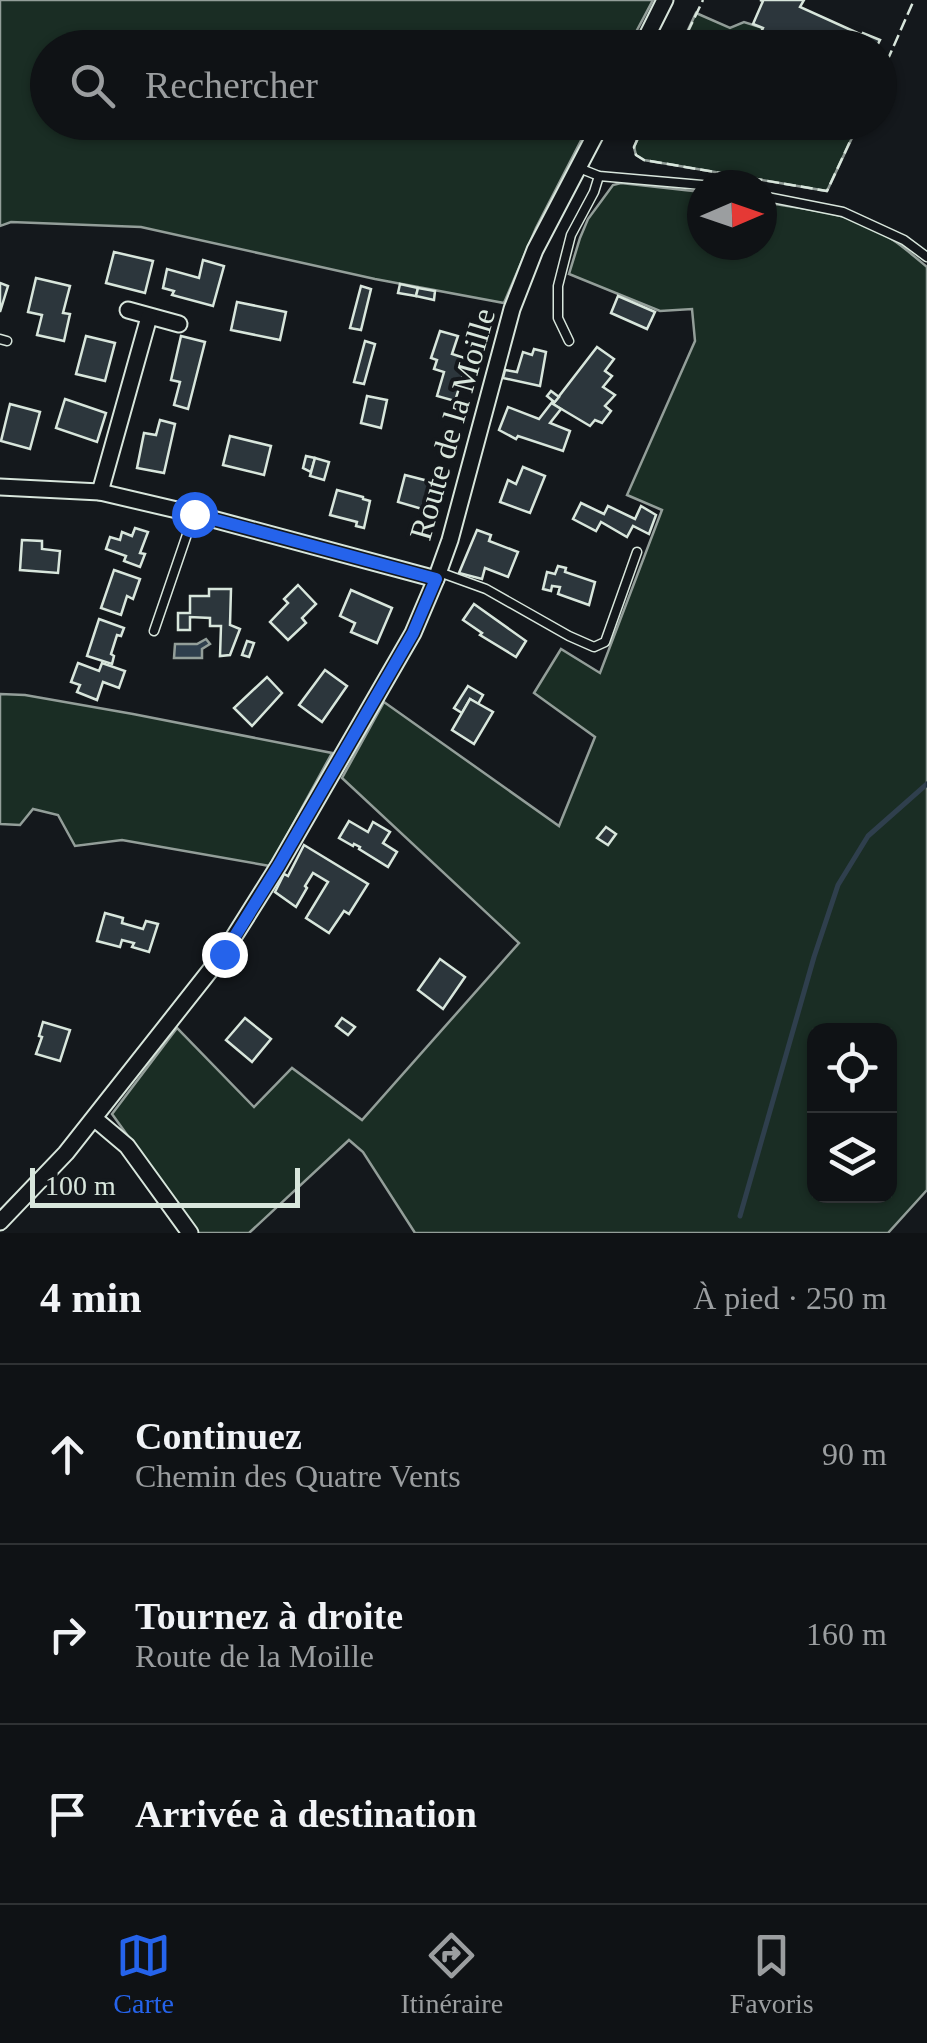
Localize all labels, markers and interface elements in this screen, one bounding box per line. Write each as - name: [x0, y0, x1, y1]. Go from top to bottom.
- search box: [30, 30, 897, 140]
- icon: search: [65, 58, 120, 113]
- text: Rechercher: [145, 64, 318, 106]
- north arrow: [687, 170, 777, 260]
- street label: Route de la Moille: [402, 304, 502, 544]
- route start: [172, 492, 218, 538]
- route end: [202, 932, 248, 978]
- map controls: [807, 1023, 897, 1203]
- button: locate: [807, 1023, 897, 1113]
- button: layers: [807, 1113, 897, 1203]
- scale bar: [30, 1163, 300, 1208]
- text: 100 m: [45, 1170, 116, 1201]
- text: 4 min: [40, 1275, 142, 1321]
- text: À pied · 250 m: [693, 1280, 887, 1316]
- text: Continuez: [135, 1415, 302, 1457]
- icon: ahead: [40, 1427, 95, 1482]
- text: 90 m: [822, 1436, 887, 1472]
- text: Chemin des Quatre Vents: [135, 1458, 461, 1494]
- text: Tournez à droite: [135, 1595, 403, 1637]
- icon: right: [40, 1607, 95, 1662]
- text: 160 m: [806, 1616, 887, 1652]
- text: Route de la Moille: [135, 1638, 374, 1674]
- icon: arrive: [40, 1787, 95, 1842]
- text: Arrivée à destination: [135, 1793, 477, 1835]
- tab: Carte: [113, 1928, 174, 2020]
- tab: Itinéraire: [401, 1928, 503, 2020]
- tab: Favoris: [730, 1928, 814, 2020]

